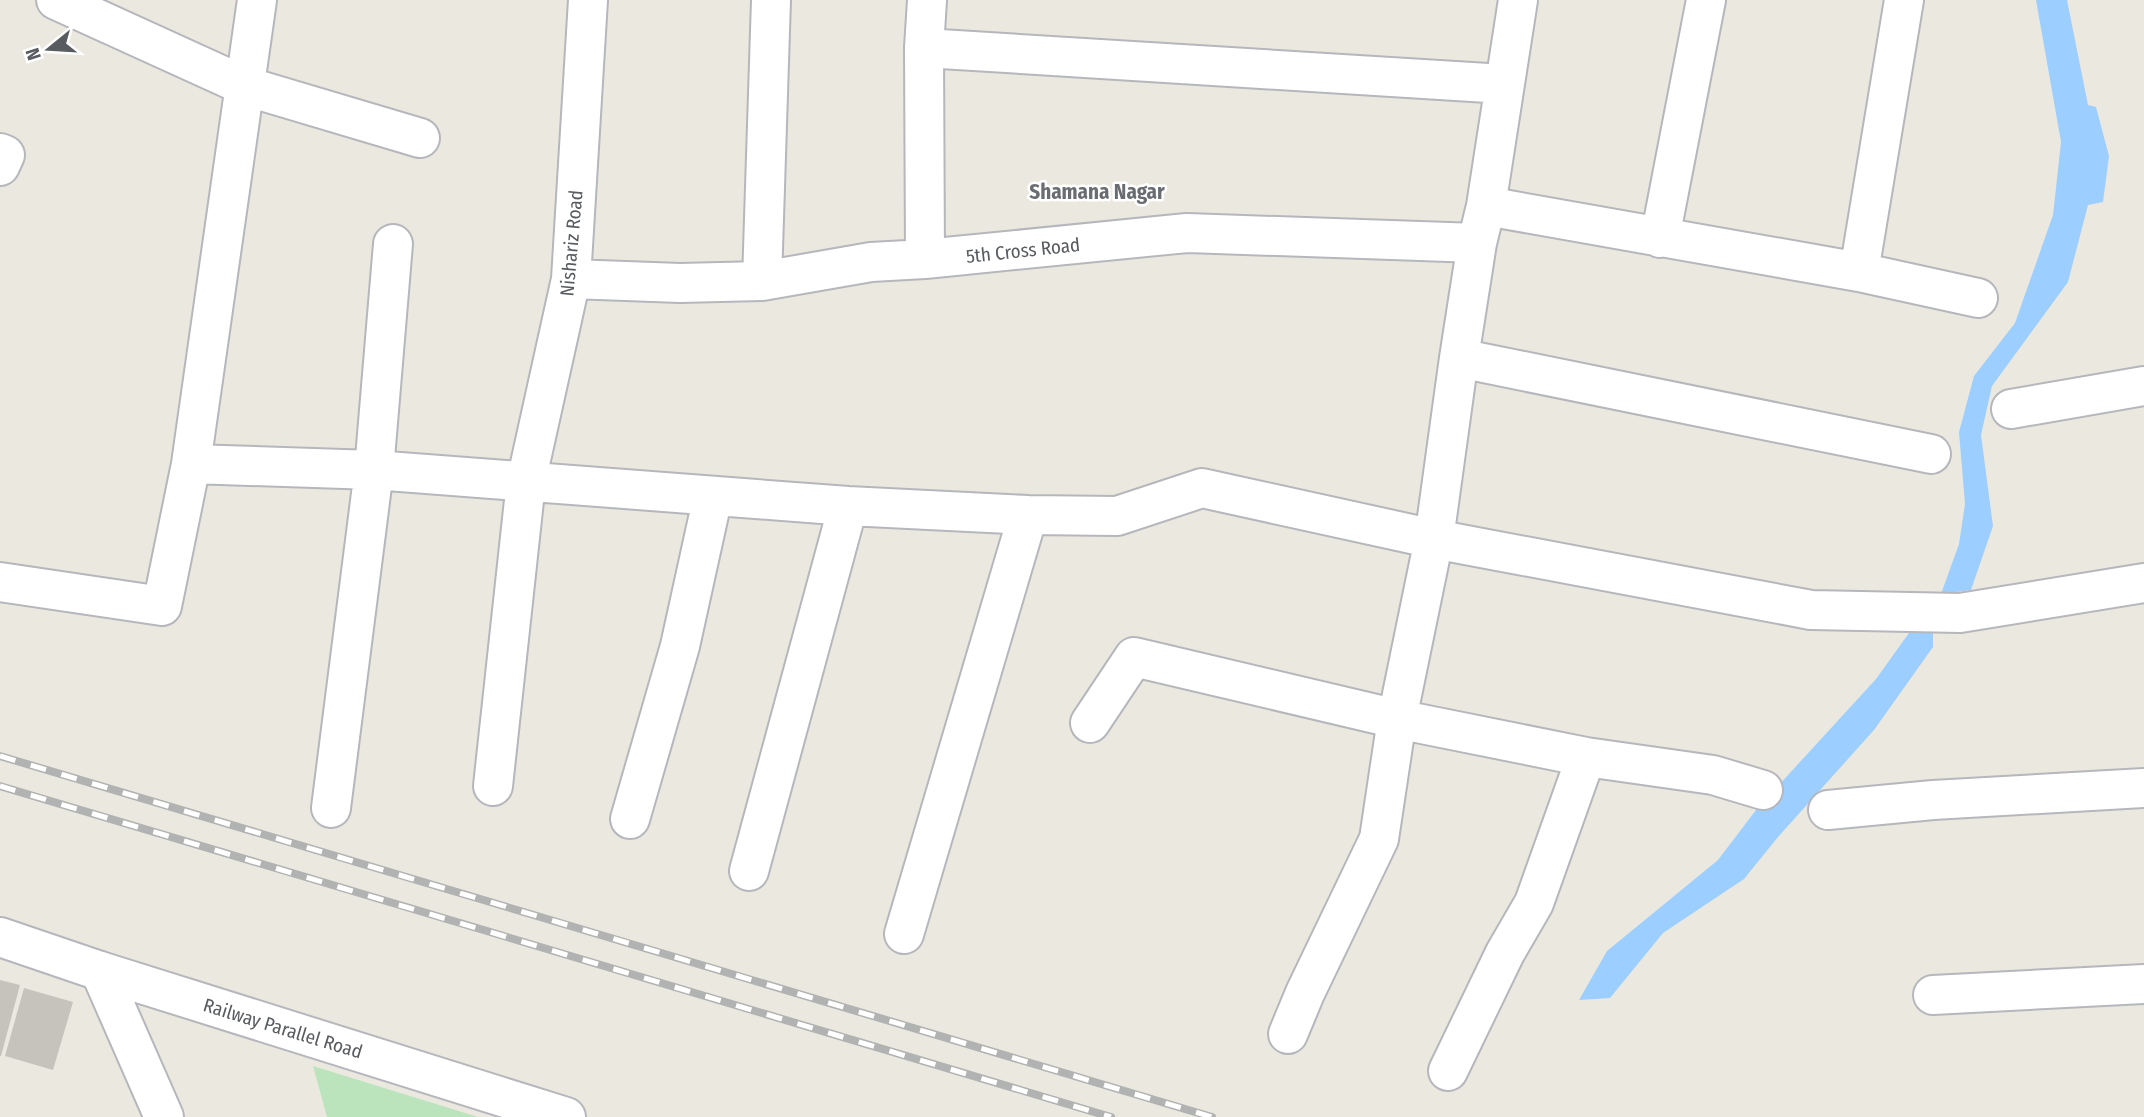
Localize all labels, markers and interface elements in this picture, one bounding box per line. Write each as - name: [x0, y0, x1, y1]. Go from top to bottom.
- north arrow: [14, 14, 84, 84]
- text: N: [21, 45, 46, 63]
- district label: Shamana Nagar: [1029, 179, 1165, 205]
- street label: Nishariz Road: [555, 189, 588, 297]
- street label: 5th Cross Road: [965, 233, 1081, 268]
- street label: Railway Parallel Road: [201, 993, 365, 1064]

